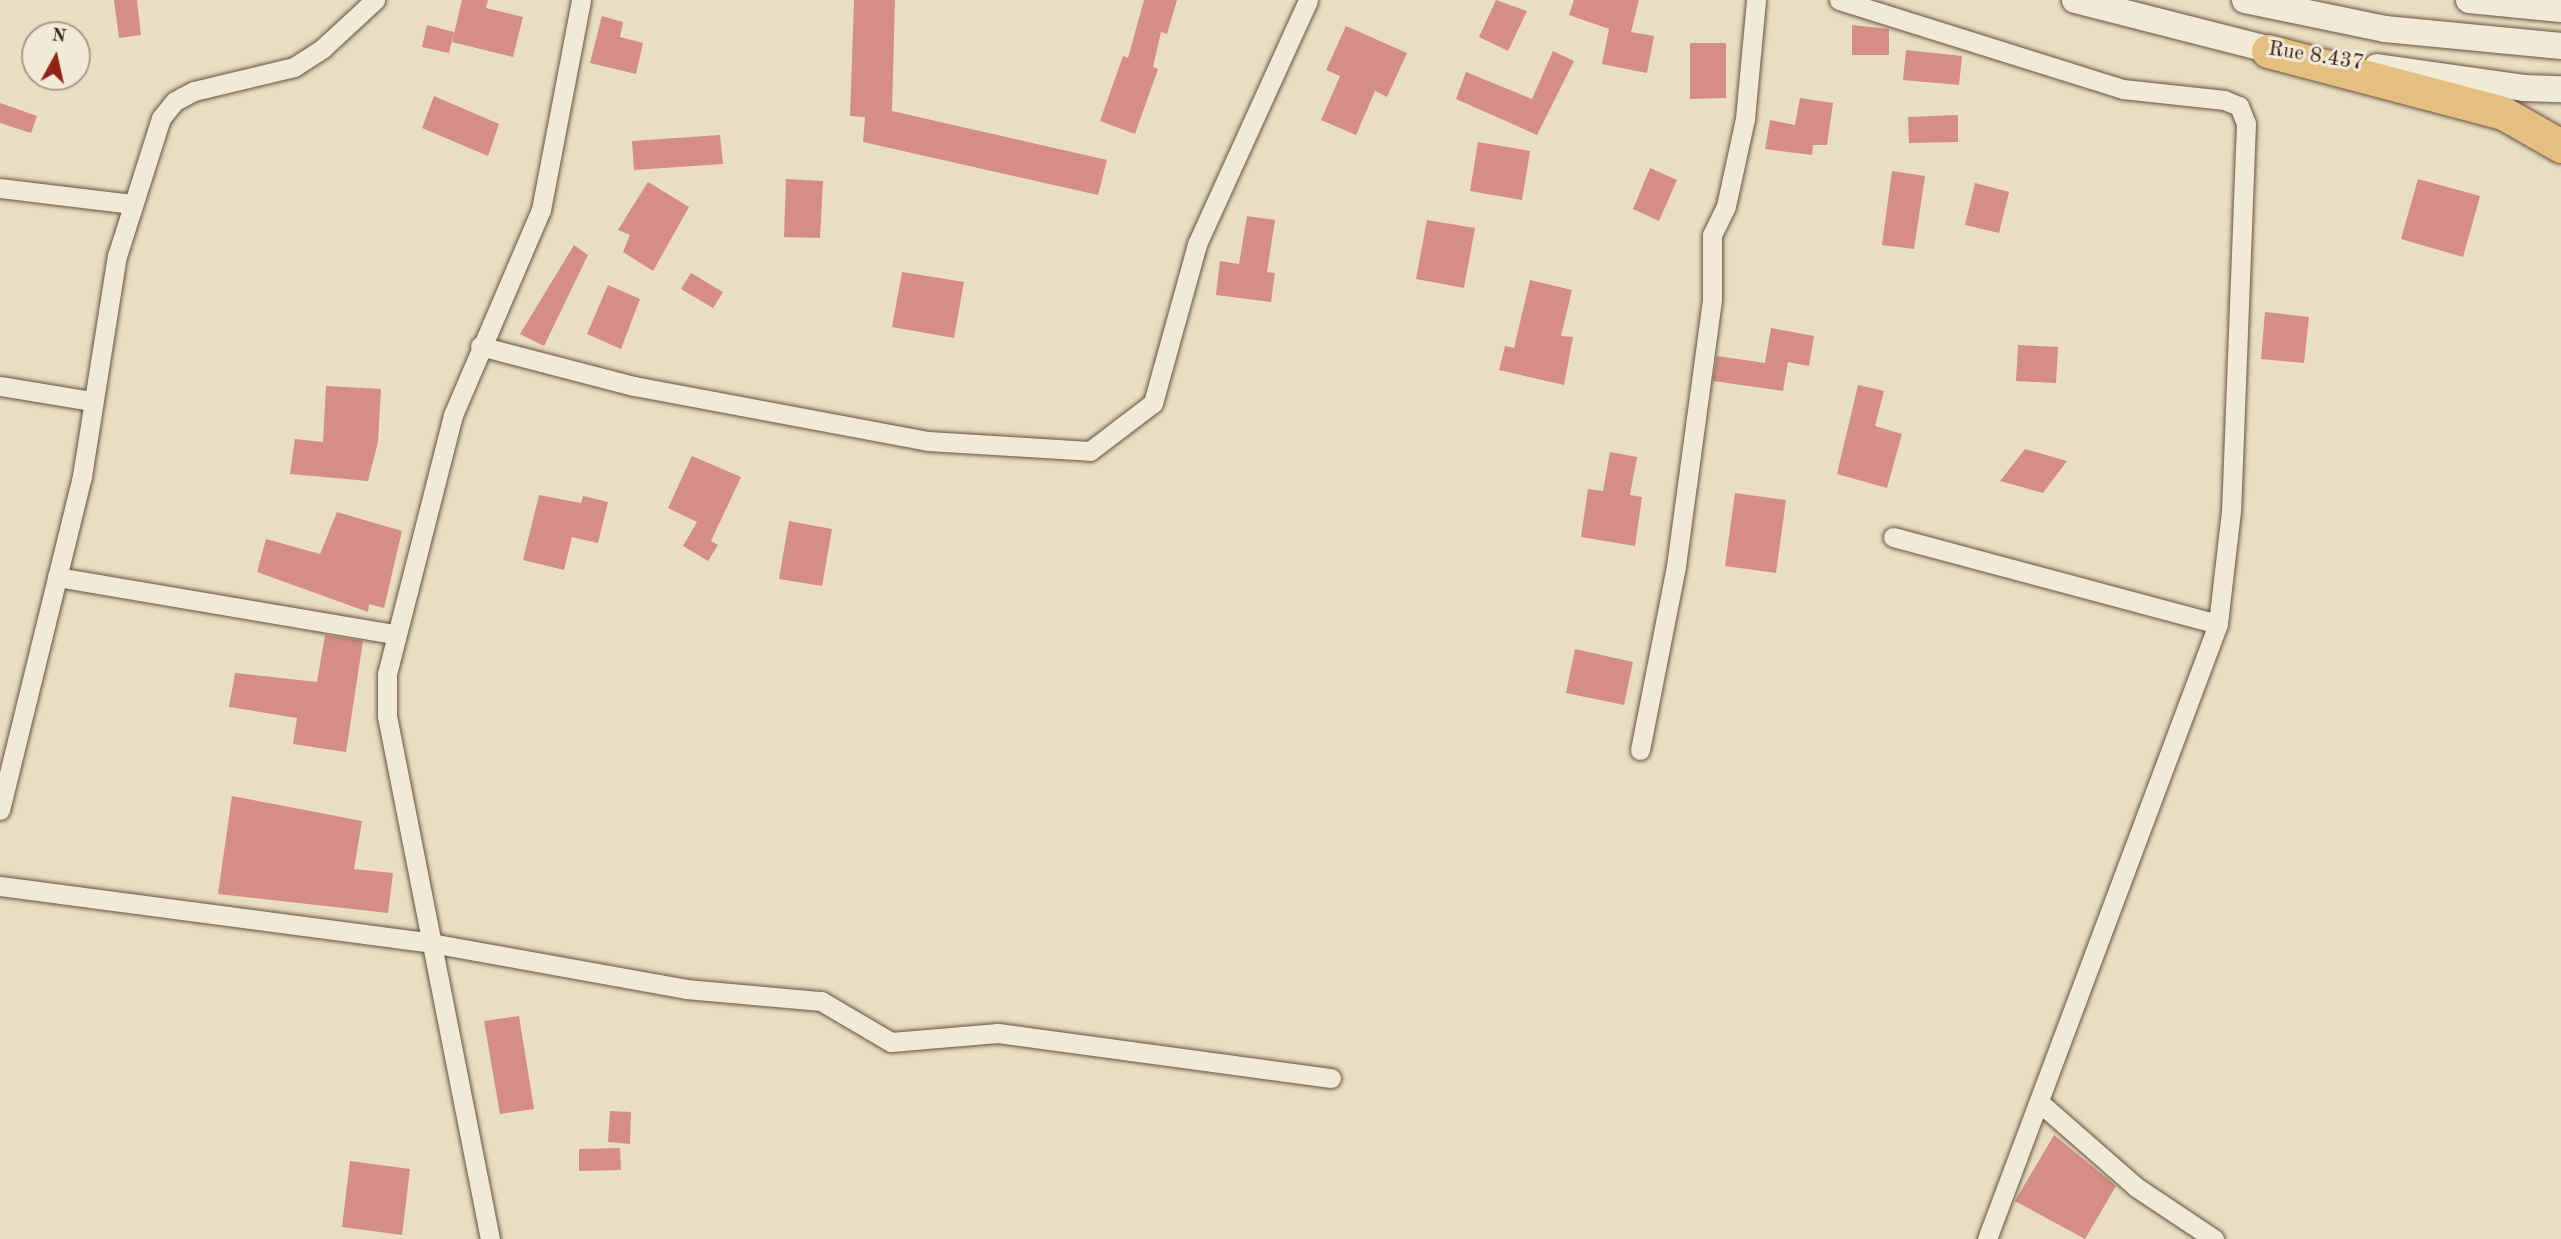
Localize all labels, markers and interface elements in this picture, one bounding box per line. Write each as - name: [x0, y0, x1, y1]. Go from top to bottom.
- north arrow: [21, 21, 91, 91]
- text: N: [50, 26, 67, 47]
- street label: Rue 8.437: [2266, 37, 2366, 77]

